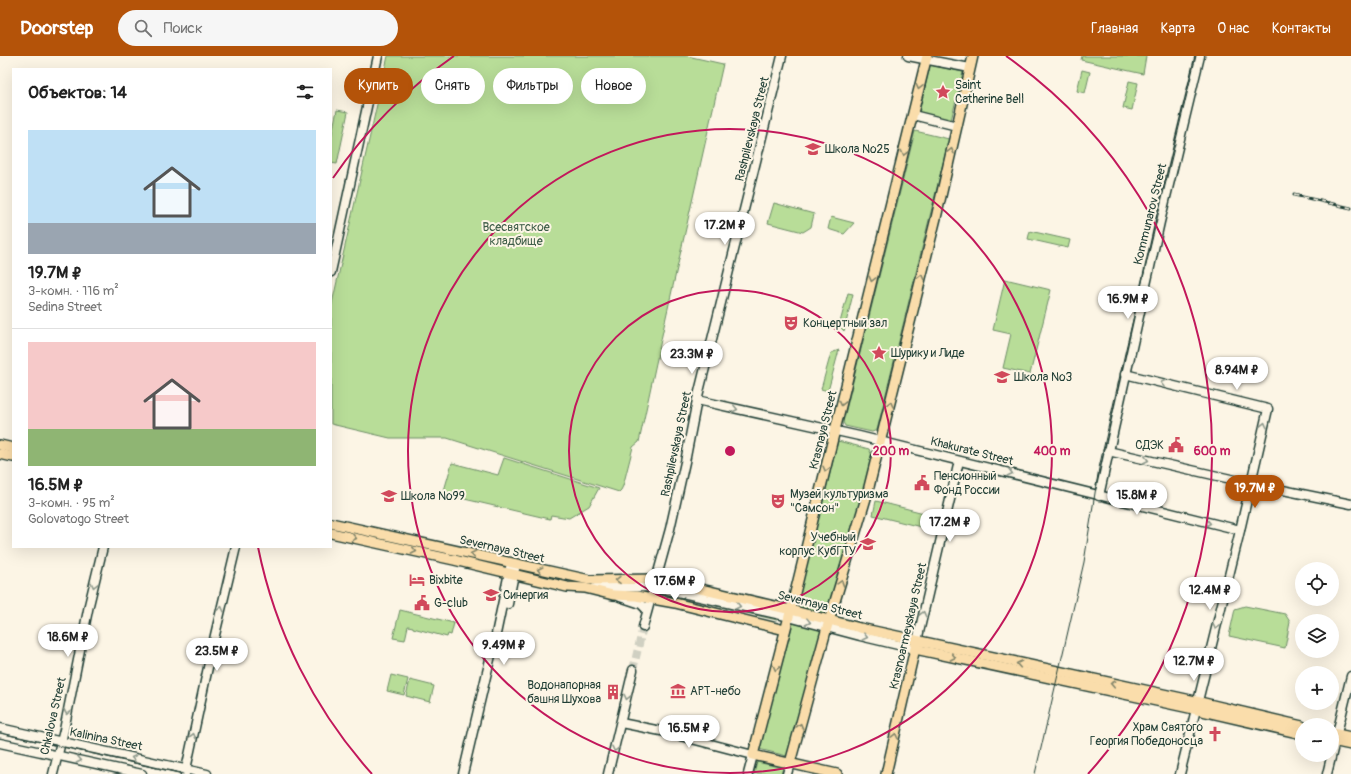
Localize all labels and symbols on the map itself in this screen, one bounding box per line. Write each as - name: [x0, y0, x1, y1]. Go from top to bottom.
- street label: Rashpilevskaya Street: [732, 75, 773, 183]
- place label: Saint Catherine Bell: [955, 78, 1024, 107]
- place icon: Saint Catherine Bell: [934, 83, 952, 101]
- one-way arrow: [916, 84, 924, 91]
- school or university icon: Школа №25: [804, 140, 822, 158]
- place label: Школа №25: [825, 142, 890, 157]
- one-way arrow: [947, 148, 955, 154]
- one-way arrow: [900, 150, 908, 156]
- street label: Kommunarov Street: [1131, 162, 1170, 266]
- pin: 17.2M ₽: [688, 212, 762, 246]
- park label: Всесвятское кладбище: [482, 220, 550, 249]
- one-way arrow: [916, 274, 925, 281]
- one-way arrow: [868, 275, 877, 282]
- pin: 16.9M ₽: [1091, 286, 1165, 320]
- theatre icon: Концертный зал: [782, 314, 800, 332]
- place label: Концертный зал: [803, 316, 887, 331]
- pin: 23.3M ₽: [655, 341, 729, 375]
- place icon: Шурику и Лиде: [870, 344, 888, 362]
- place label: Шурику и Лиде: [891, 346, 965, 361]
- pin: 8.94M ₽: [1200, 357, 1274, 391]
- school or university icon: Школа №3: [993, 368, 1011, 386]
- place label: Школа №3: [1014, 370, 1073, 385]
- one-way arrow: [1160, 379, 1167, 388]
- street label: Krasnaya Street: [806, 389, 841, 471]
- street label: Rashpilevskaya Street: [658, 390, 695, 498]
- one-way arrow: [838, 400, 846, 406]
- one-way arrow: [885, 400, 894, 407]
- one-way arrow: [732, 404, 738, 412]
- one-way arrow: [1260, 422, 1268, 429]
- street label: Khakurate Street: [929, 434, 1015, 469]
- public building icon: СДЭК: [1167, 436, 1185, 454]
- place label: СДЭК: [1135, 438, 1164, 453]
- centre of rings: [723, 444, 737, 458]
- text: 200 m: [873, 444, 910, 459]
- text: 400 m: [1033, 444, 1071, 459]
- text: 600 m: [1194, 444, 1231, 459]
- one-way arrow: [1142, 455, 1149, 463]
- one-way arrow: [822, 465, 830, 472]
- one-way arrow: [1007, 468, 1014, 477]
- place label: Пенсионный Фонд России: [934, 469, 1000, 498]
- public building icon: Пенсионный Фонд России: [913, 474, 931, 492]
- pin: 19.7M ₽: [1218, 475, 1292, 509]
- pin: 15.8M ₽: [1100, 482, 1174, 516]
- school or university icon: Школа №99: [380, 487, 398, 505]
- place label: Музей культуризма "Самсон": [790, 487, 889, 516]
- place label: Школа №99: [401, 489, 465, 504]
- theatre icon: Музей культуризма "Самсон": [769, 492, 787, 510]
- pin: 17.2M ₽: [913, 509, 987, 543]
- one-way arrow: [1205, 518, 1211, 526]
- place label: Учебный корпус КубГТУ: [779, 530, 856, 559]
- street label: Severnaya Street: [458, 532, 546, 567]
- one-way arrow: [350, 533, 357, 541]
- school or university icon: Учебный корпус КубГТУ: [859, 535, 877, 553]
- one-way arrow: [411, 547, 417, 555]
- one-way arrow: [470, 551, 476, 559]
- street label: Krasnoarmeyskaya Street: [887, 561, 930, 691]
- one-way arrow: [537, 566, 544, 574]
- pin: 17.6M ₽: [638, 568, 712, 602]
- hotel icon: Bixbite: [408, 571, 426, 589]
- place label: Bixbite: [429, 573, 463, 588]
- one-way arrow: [615, 576, 621, 584]
- pin: 12.4M ₽: [1173, 577, 1247, 611]
- one-way arrow: [836, 580, 845, 587]
- one-way arrow: [91, 582, 99, 588]
- school or university icon: Синергия: [482, 586, 500, 604]
- place label: Синергия: [503, 588, 549, 603]
- street label: Severnaya Street: [776, 588, 864, 623]
- public building icon: G-club: [413, 594, 431, 612]
- place label: G-club: [434, 596, 468, 611]
- one-way arrow: [735, 601, 741, 609]
- one-way arrow: [216, 606, 225, 613]
- one-way arrow: [919, 610, 927, 617]
- one-way arrow: [805, 618, 811, 626]
- pin: 18.6M ₽: [31, 624, 105, 658]
- one-way arrow: [1213, 624, 1221, 631]
- pin: 9.49M ₽: [467, 632, 541, 666]
- one-way arrow: [862, 633, 868, 641]
- pin: 23.5M ₽: [180, 638, 254, 672]
- pin: 12.7M ₽: [1157, 648, 1231, 682]
- one-way arrow: [950, 653, 956, 661]
- one-way arrow: [1016, 660, 1022, 668]
- one-way arrow: [772, 664, 781, 671]
- street label: Chkalova Street: [37, 676, 70, 756]
- place label: Водонапорная башня Шухова: [527, 678, 601, 707]
- one-way arrow: [1110, 680, 1117, 688]
- museum icon: АРТ-небо: [669, 682, 687, 700]
- building icon: Водонапорная башня Шухова: [604, 683, 622, 701]
- place label: АРТ-небо: [690, 684, 741, 699]
- one-way arrow: [623, 694, 631, 700]
- one-way arrow: [64, 709, 72, 715]
- pin: 16.5M ₽: [652, 715, 726, 749]
- place label: Храм Святого Георгия Победоносца: [1090, 720, 1204, 749]
- one-way arrow: [795, 723, 804, 730]
- street label: Kalinina Street: [68, 724, 144, 755]
- church icon: Храм Святого Георгия Победоносца: [1206, 725, 1224, 743]
- one-way arrow: [189, 733, 197, 739]
- one-way arrow: [890, 733, 898, 739]
- one-way arrow: [611, 745, 619, 752]
- one-way arrow: [131, 754, 138, 762]
- one-way arrow: [76, 756, 82, 764]

